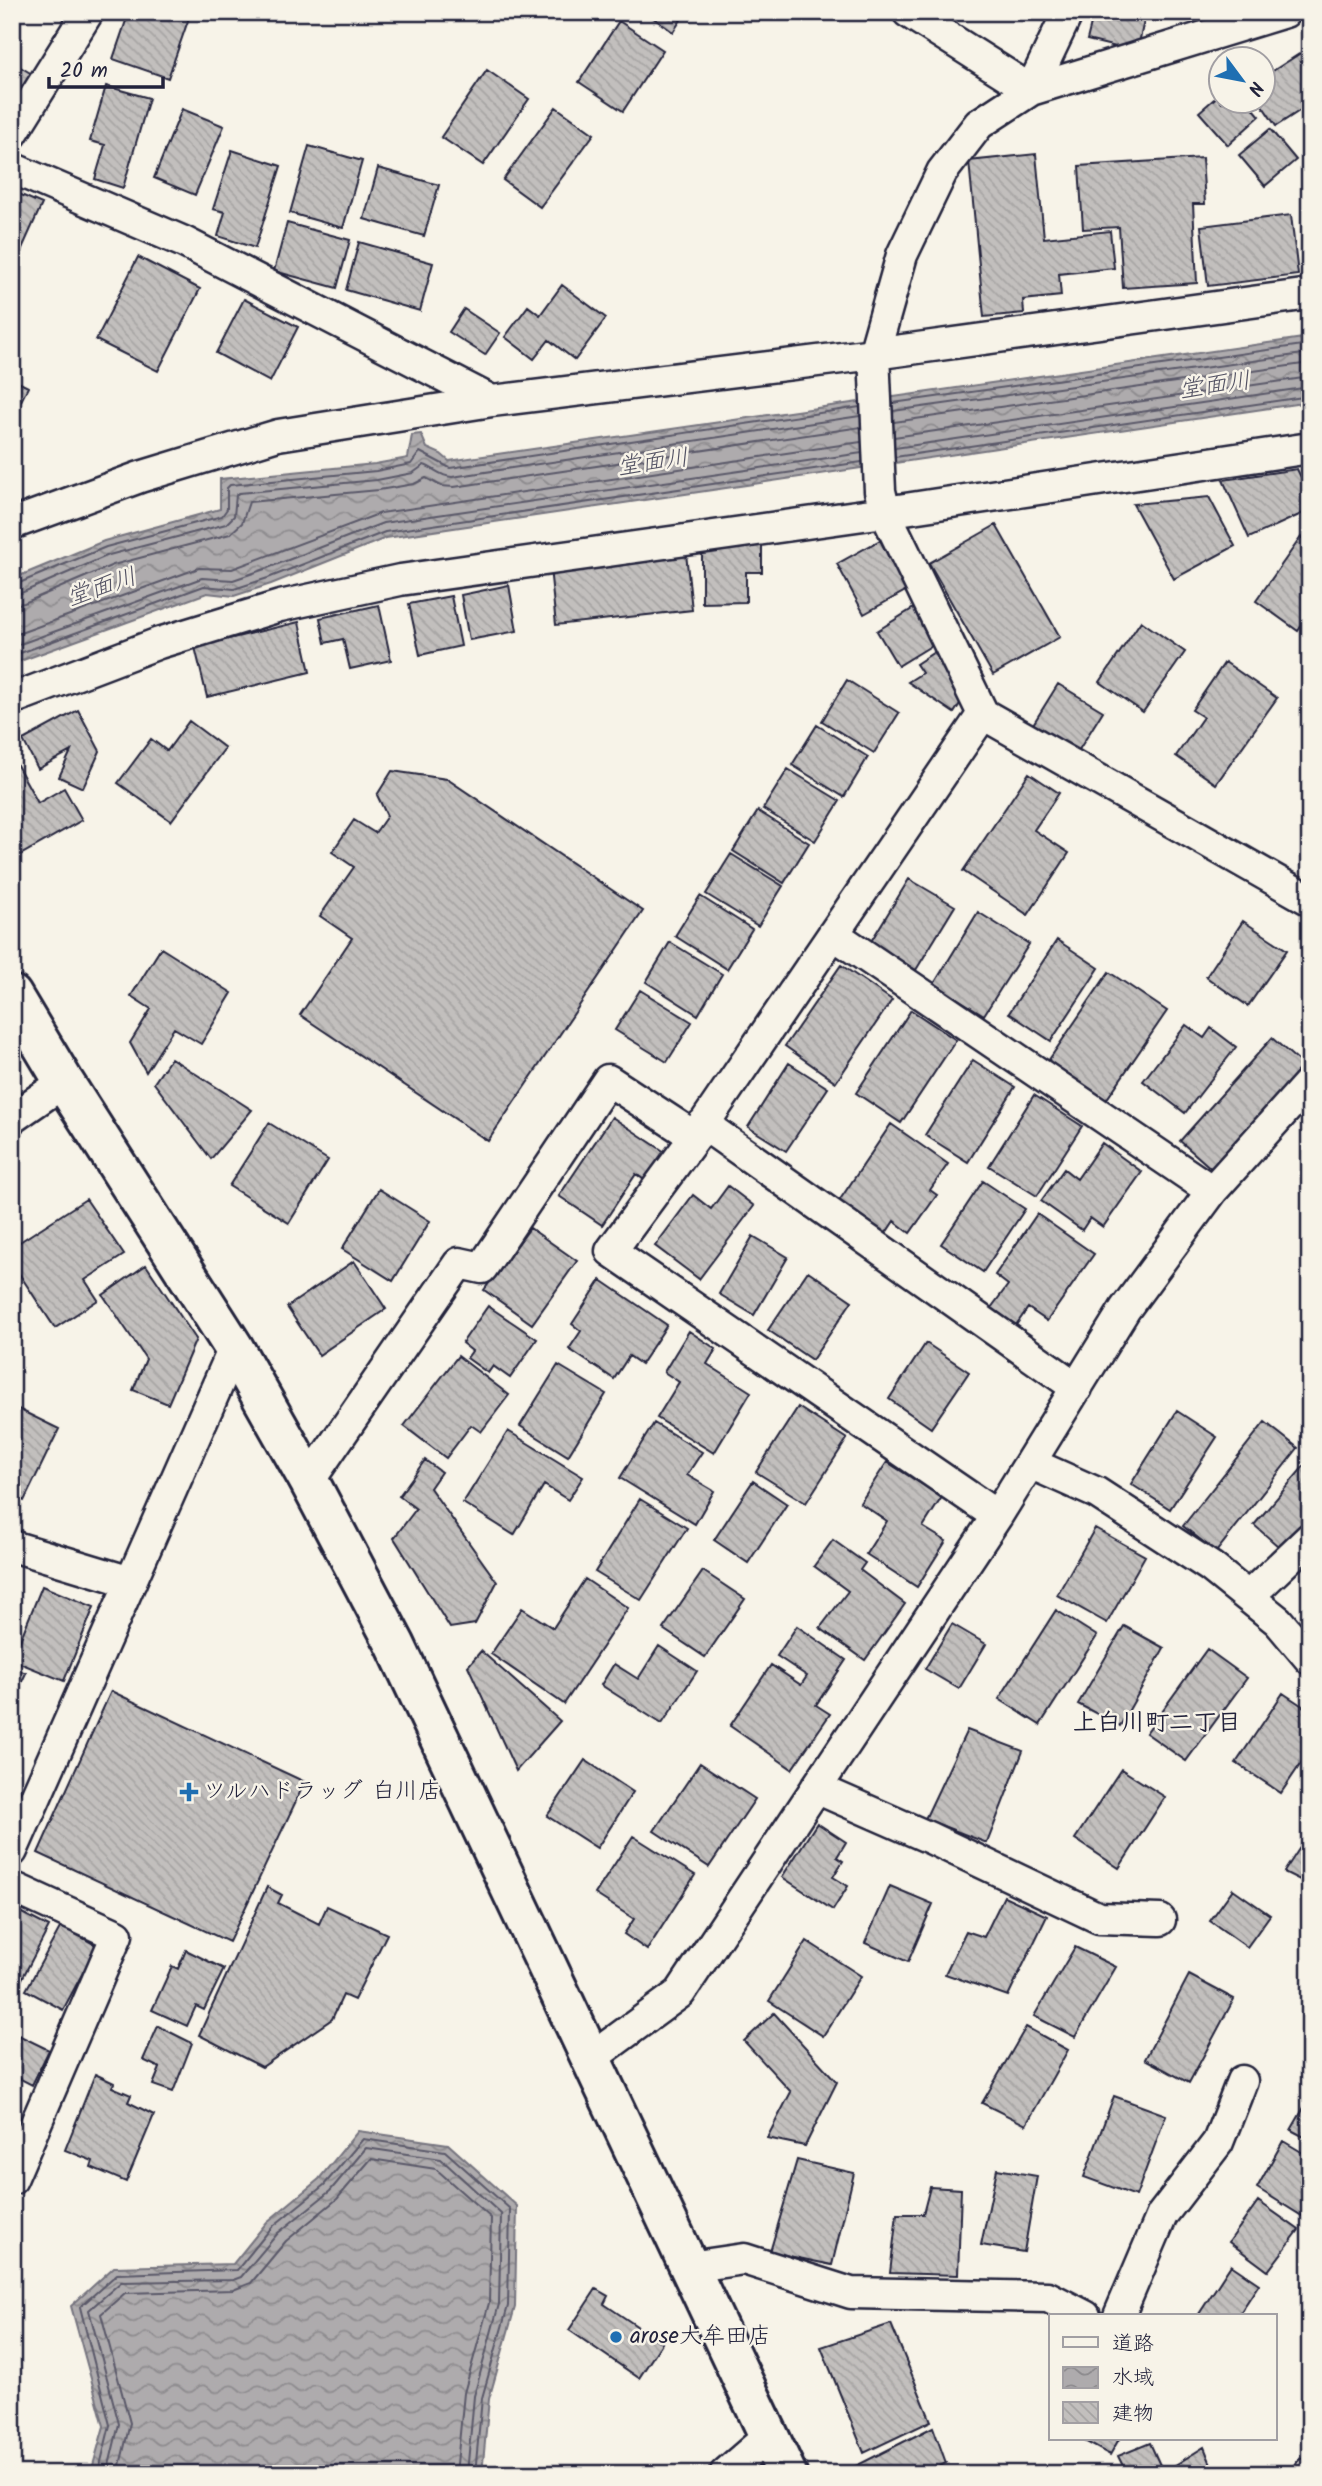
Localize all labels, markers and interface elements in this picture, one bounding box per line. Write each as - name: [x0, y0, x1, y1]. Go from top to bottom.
- scale bar: [49, 46, 163, 90]
- north arrow: [1206, 46, 1276, 116]
- text: 20 m: [60, 55, 108, 88]
- text: N: [1239, 75, 1271, 101]
- water label: 堂面川: [1177, 362, 1253, 410]
- water label: 堂面川: [615, 439, 691, 487]
- water label: 堂面川: [62, 558, 142, 618]
- district label: 上白川町二丁目: [1073, 1704, 1241, 1743]
- place label: ツルハドラッグ 白川店: [203, 1774, 441, 1810]
- marker: ツルハドラッグ 白川店: [181, 1784, 197, 1800]
- legend: [1049, 2314, 1276, 2440]
- place label: arose大牟田店: [630, 2319, 771, 2355]
- text: 道路: [1112, 2328, 1154, 2361]
- marker: arose大牟田店: [608, 2329, 624, 2345]
- text: 水域: [1112, 2362, 1154, 2395]
- text: 建物: [1112, 2398, 1154, 2431]

